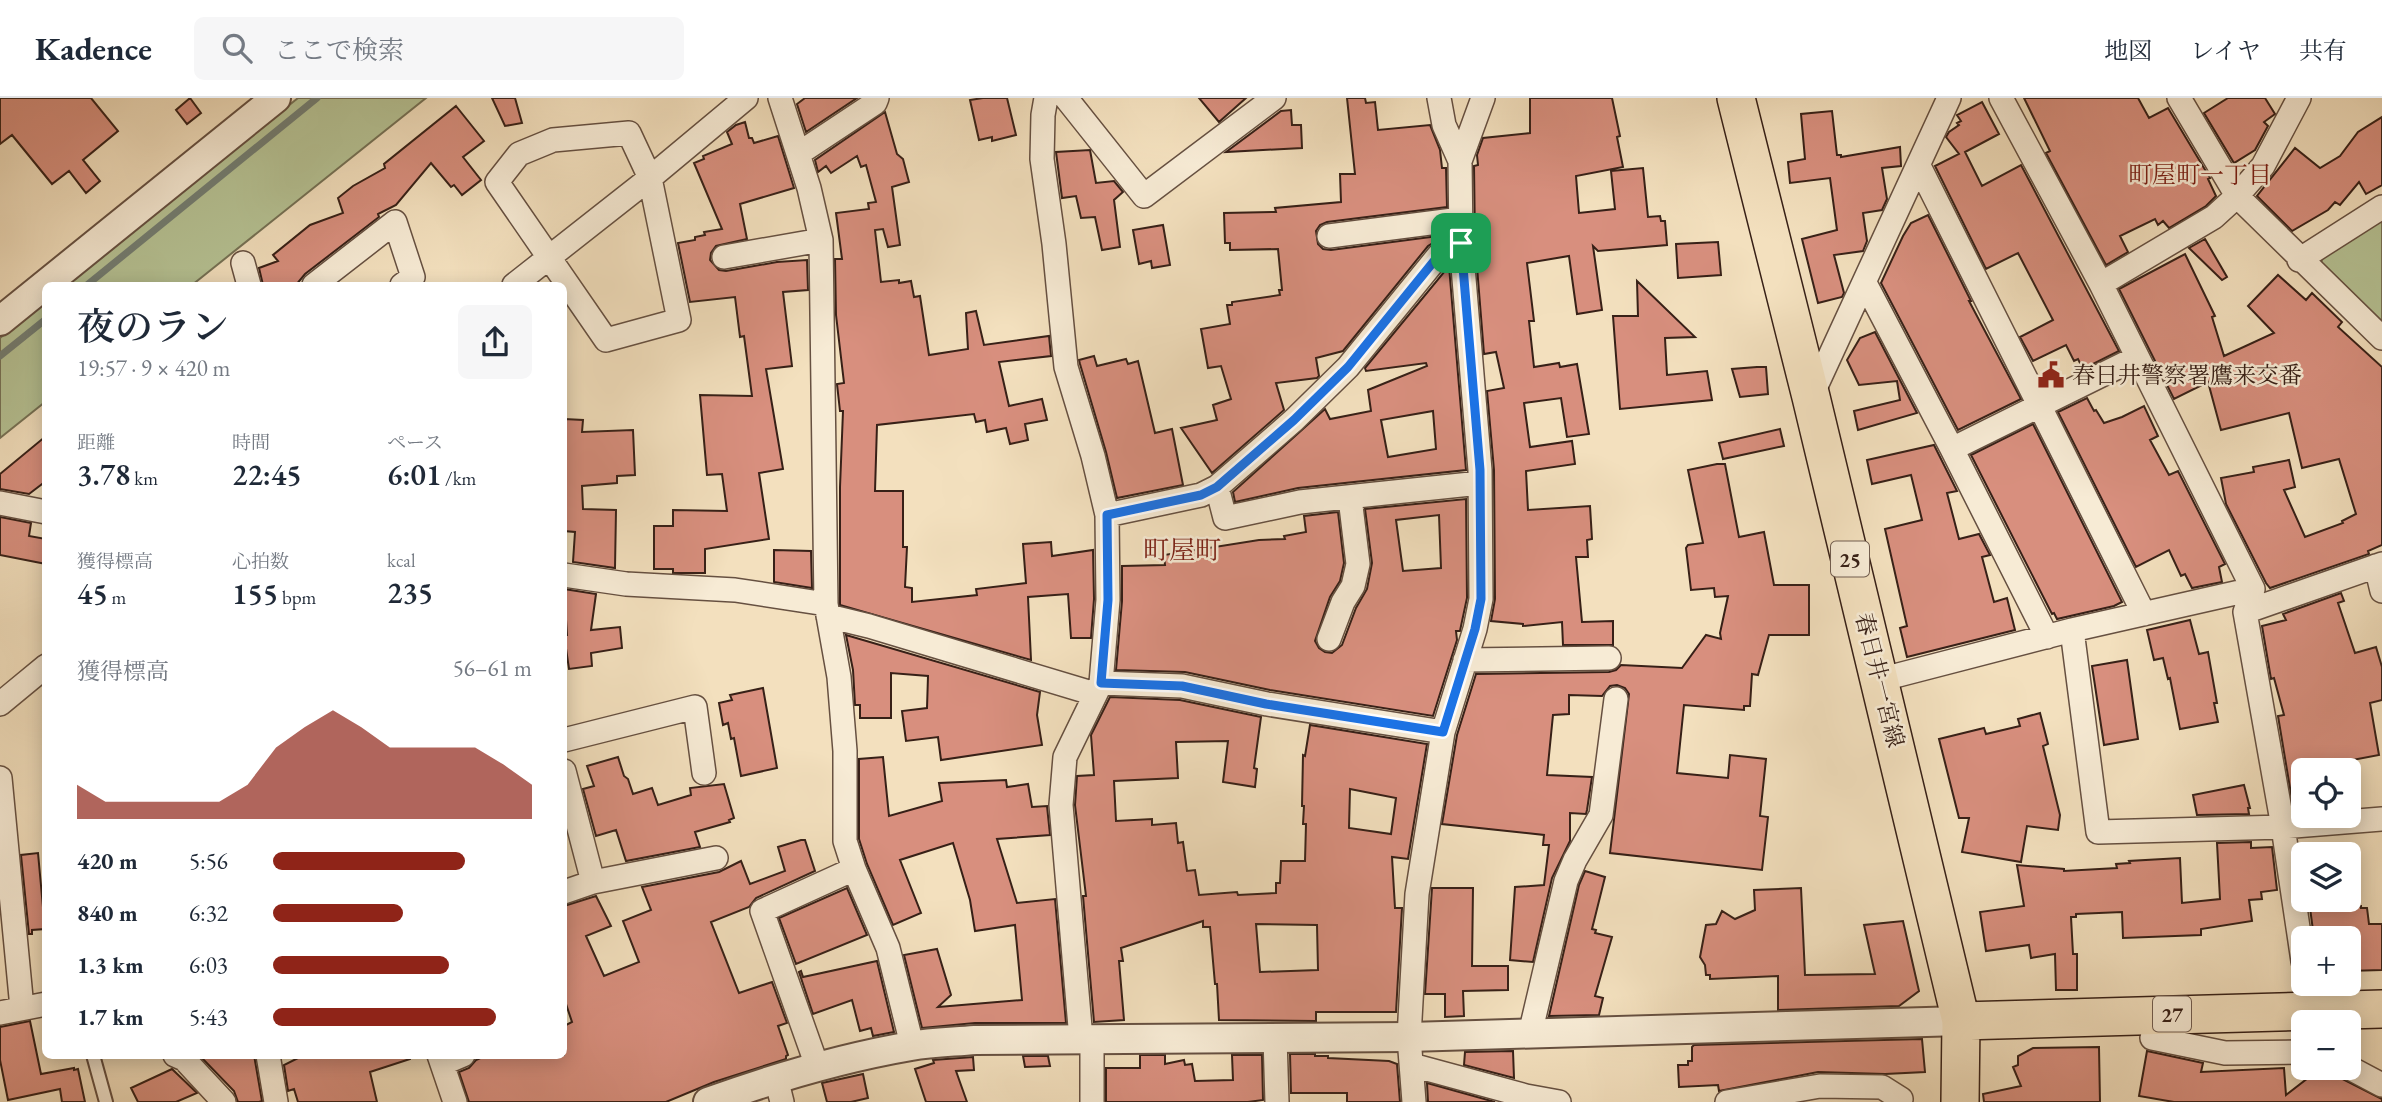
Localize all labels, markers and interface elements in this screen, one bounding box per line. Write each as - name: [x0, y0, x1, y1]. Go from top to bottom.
- search box: [194, 17, 684, 80]
- text: Kadence: [35, 27, 152, 70]
- icon: search: [218, 29, 256, 67]
- text: ここで検索: [274, 33, 404, 67]
- text: 地図: [2104, 35, 2152, 66]
- text: レイヤ: [2190, 35, 2261, 66]
- text: 共有: [2299, 35, 2347, 66]
- district label: 町屋町一丁目: [2128, 159, 2272, 190]
- pin: [1431, 213, 1491, 273]
- icon: arrive: [1442, 224, 1480, 262]
- text: 夜のラン: [77, 302, 229, 351]
- button: share: [458, 305, 532, 379]
- text: 19:57 · 9 × 420 m: [77, 353, 230, 383]
- public building icon: 春日井警察署鷹来交番: [2036, 360, 2066, 390]
- place label: 春日井警察署鷹来交番: [2072, 360, 2302, 390]
- text: 距離: [77, 430, 115, 455]
- text: 時間: [232, 430, 270, 455]
- text: ペース: [387, 430, 443, 455]
- text: 3.78: [77, 455, 130, 494]
- text: 22:45: [232, 455, 302, 494]
- text: 6:01: [387, 455, 441, 494]
- text: km: [130, 466, 158, 491]
- text: /km: [441, 466, 476, 491]
- district label: 町屋町: [1143, 533, 1221, 567]
- road number: 25: [1831, 542, 1869, 576]
- text: kcal: [387, 548, 416, 573]
- text: 獲得標高: [77, 549, 153, 574]
- text: 心拍数: [232, 549, 289, 574]
- text: 235: [387, 573, 433, 612]
- text: 45: [77, 574, 108, 613]
- text: 155: [232, 574, 278, 613]
- text: m: [108, 585, 126, 610]
- text: bpm: [278, 585, 316, 610]
- street label: 春日井一宮線: [1849, 609, 1911, 751]
- text: 56–61 m: [453, 653, 532, 683]
- text: 獲得標高: [77, 656, 169, 686]
- map controls: [2291, 758, 2361, 1080]
- button: locate: [2291, 758, 2361, 828]
- button: layers: [2291, 842, 2361, 912]
- text: 420 m: [77, 846, 138, 876]
- text: 5:56: [189, 846, 228, 876]
- text: 840 m: [77, 898, 138, 928]
- text: 6:32: [189, 898, 228, 928]
- button: +: [2291, 926, 2361, 996]
- text: 1.3 km: [77, 950, 144, 980]
- text: 6:03: [189, 950, 228, 980]
- road number: 27: [2153, 996, 2191, 1032]
- text: 1.7 km: [77, 1002, 144, 1032]
- text: 5:43: [189, 1002, 228, 1032]
- button: −: [2291, 1010, 2361, 1080]

